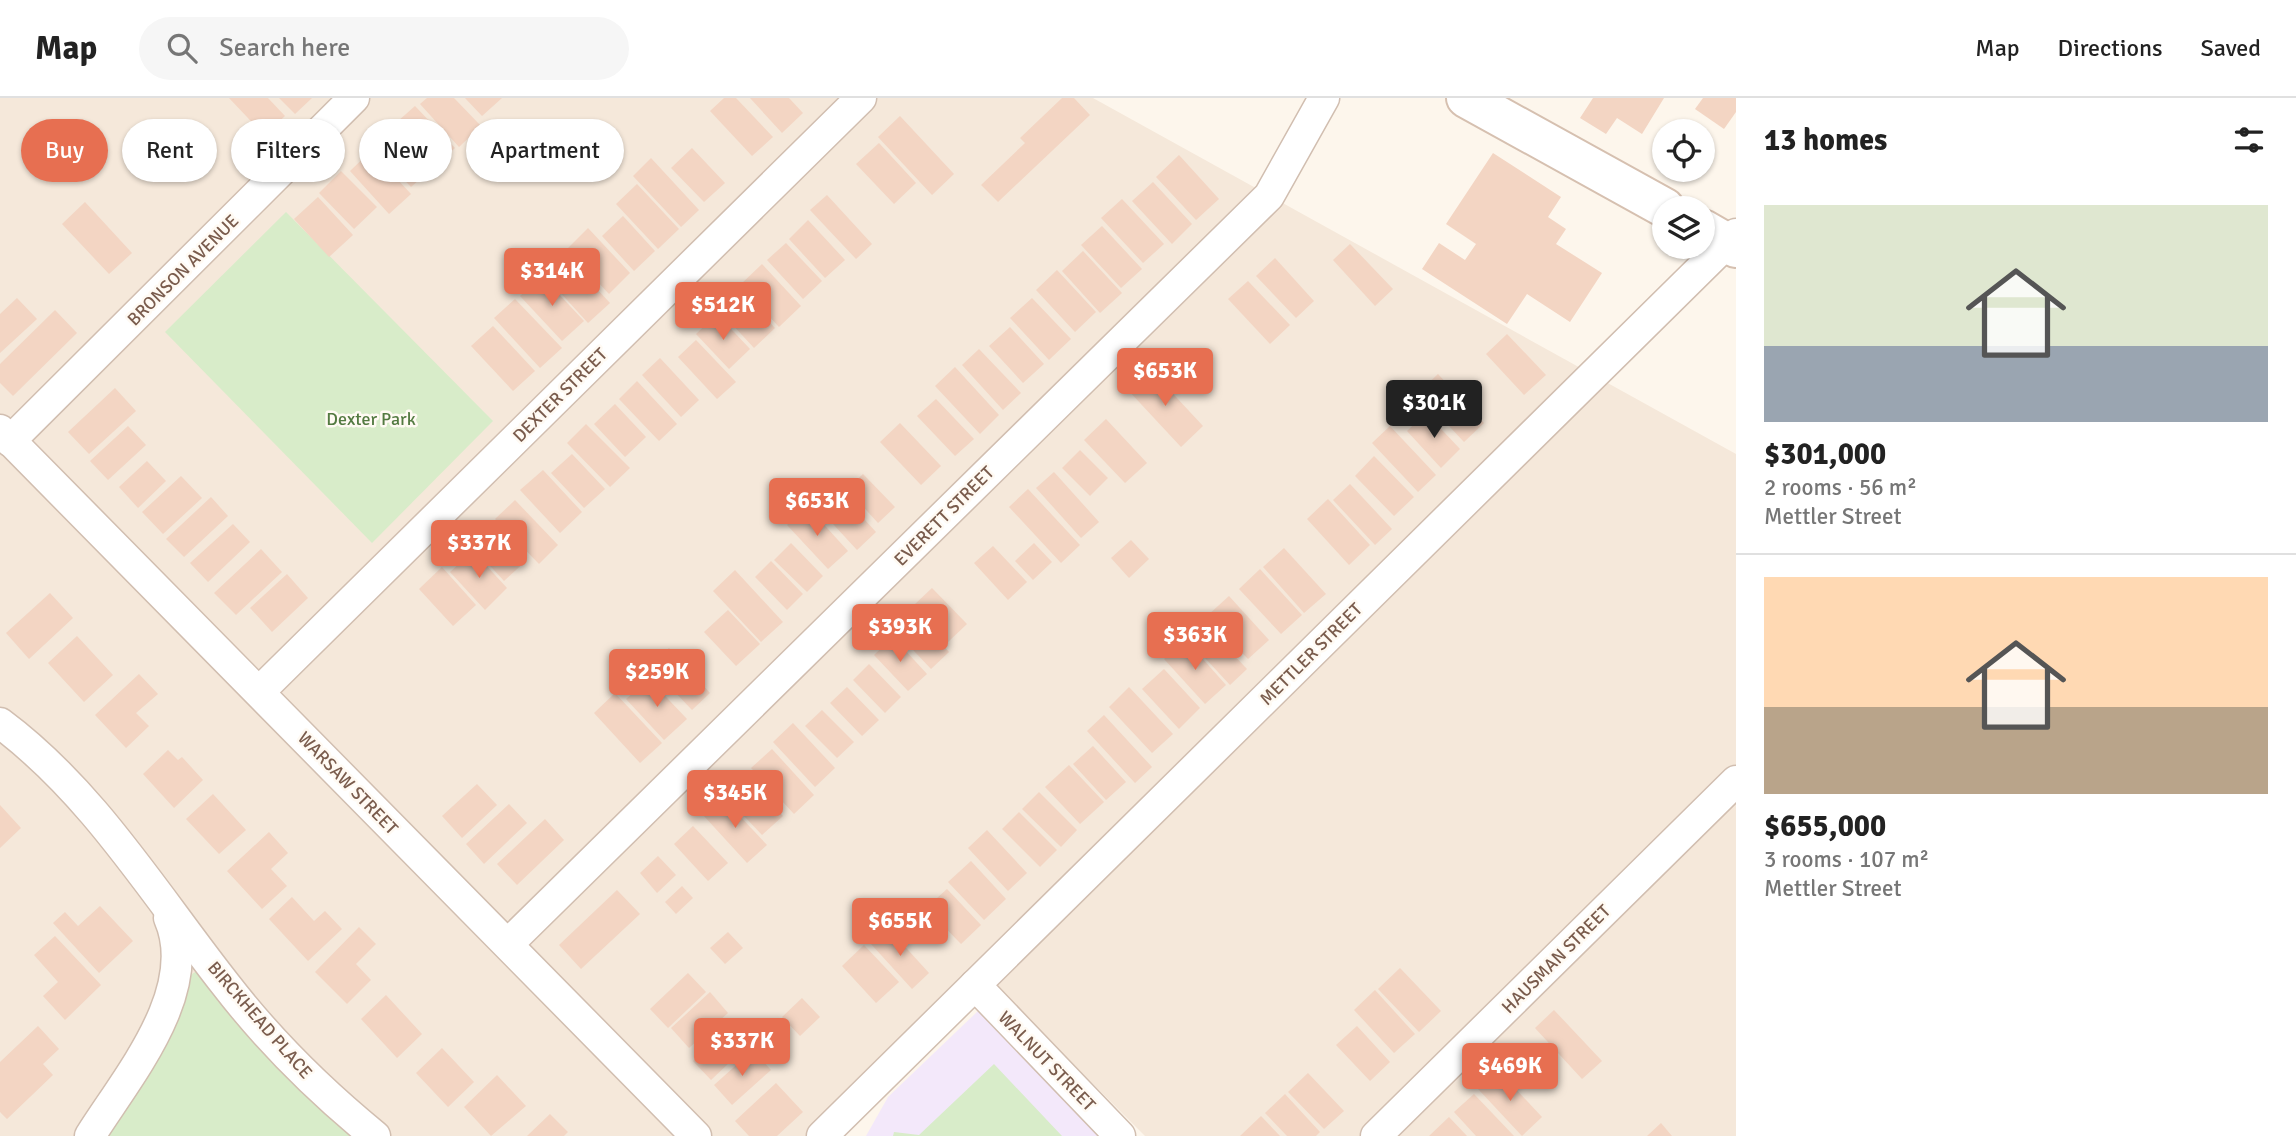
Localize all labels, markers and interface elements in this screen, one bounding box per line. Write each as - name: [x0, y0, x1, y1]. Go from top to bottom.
- search box: [139, 17, 629, 80]
- text: Map: [35, 28, 97, 69]
- icon: search: [163, 29, 201, 67]
- text: Search here: [219, 32, 350, 64]
- text: Map: [1975, 33, 2020, 63]
- text: Directions: [2058, 33, 2163, 63]
- text: Saved: [2201, 33, 2261, 63]
- chip: Buy: [21, 119, 108, 182]
- chip: Rent: [122, 119, 217, 182]
- chip: Filters: [231, 119, 345, 182]
- chip: New: [359, 119, 452, 182]
- chip: Apartment: [466, 119, 624, 182]
- map controls: [1652, 119, 1715, 259]
- button: locate: [1652, 119, 1715, 182]
- icon: filters: [2230, 121, 2268, 159]
- text: 13 homes: [1764, 122, 1887, 159]
- button: layers: [1652, 196, 1715, 259]
- street label: BRONSON AVENUE: [123, 210, 243, 330]
- pin: $314K: [503, 248, 601, 308]
- icon: home: [1953, 250, 2079, 376]
- text: $314K: [520, 256, 584, 285]
- pin: $512K: [674, 282, 772, 342]
- text: $512K: [691, 290, 755, 319]
- street label: DEXTER STREET: [508, 343, 612, 447]
- pin: $653K: [1116, 348, 1214, 408]
- text: $653K: [1133, 356, 1197, 385]
- pin: $301K: [1385, 380, 1483, 440]
- text: $301K: [1402, 388, 1466, 417]
- park label: Dexter Park: [326, 408, 416, 430]
- text: $301,000: [1764, 436, 1886, 473]
- street label: EVERETT STREET: [889, 461, 999, 571]
- text: 2 rooms · 56 m²: [1764, 473, 1917, 502]
- pin: $653K: [768, 478, 866, 538]
- text: $653K: [785, 486, 849, 515]
- text: Mettler Street: [1764, 502, 1902, 531]
- pin: $337K: [430, 520, 528, 580]
- text: $337K: [447, 528, 511, 557]
- street label: METTLER STREET: [1255, 598, 1367, 710]
- pin: $393K: [851, 604, 949, 664]
- text: $393K: [868, 612, 932, 641]
- pin: $363K: [1146, 612, 1244, 672]
- text: $363K: [1163, 620, 1227, 649]
- icon: home: [1953, 622, 2079, 748]
- pin: $259K: [608, 650, 706, 709]
- text: $259K: [625, 657, 689, 686]
- street label: WARSAW STREET: [293, 727, 403, 839]
- pin: $345K: [686, 770, 784, 830]
- text: $345K: [703, 778, 767, 807]
- text: $655,000: [1764, 808, 1886, 845]
- text: 3 rooms · 107 m²: [1764, 845, 1929, 874]
- text: Mettler Street: [1764, 874, 1902, 903]
- pin: $655K: [851, 898, 949, 958]
- street label: HAUSMAN STREET: [1497, 900, 1615, 1018]
- text: $655K: [868, 906, 932, 935]
- street label: BIRCKHEAD PLACE: [203, 957, 317, 1083]
- street label: WALNUT STREET: [994, 1006, 1100, 1116]
- pin: $337K: [693, 1018, 791, 1078]
- text: $337K: [710, 1026, 774, 1055]
- pin: $469K: [1461, 1044, 1559, 1103]
- text: $469K: [1478, 1051, 1542, 1080]

